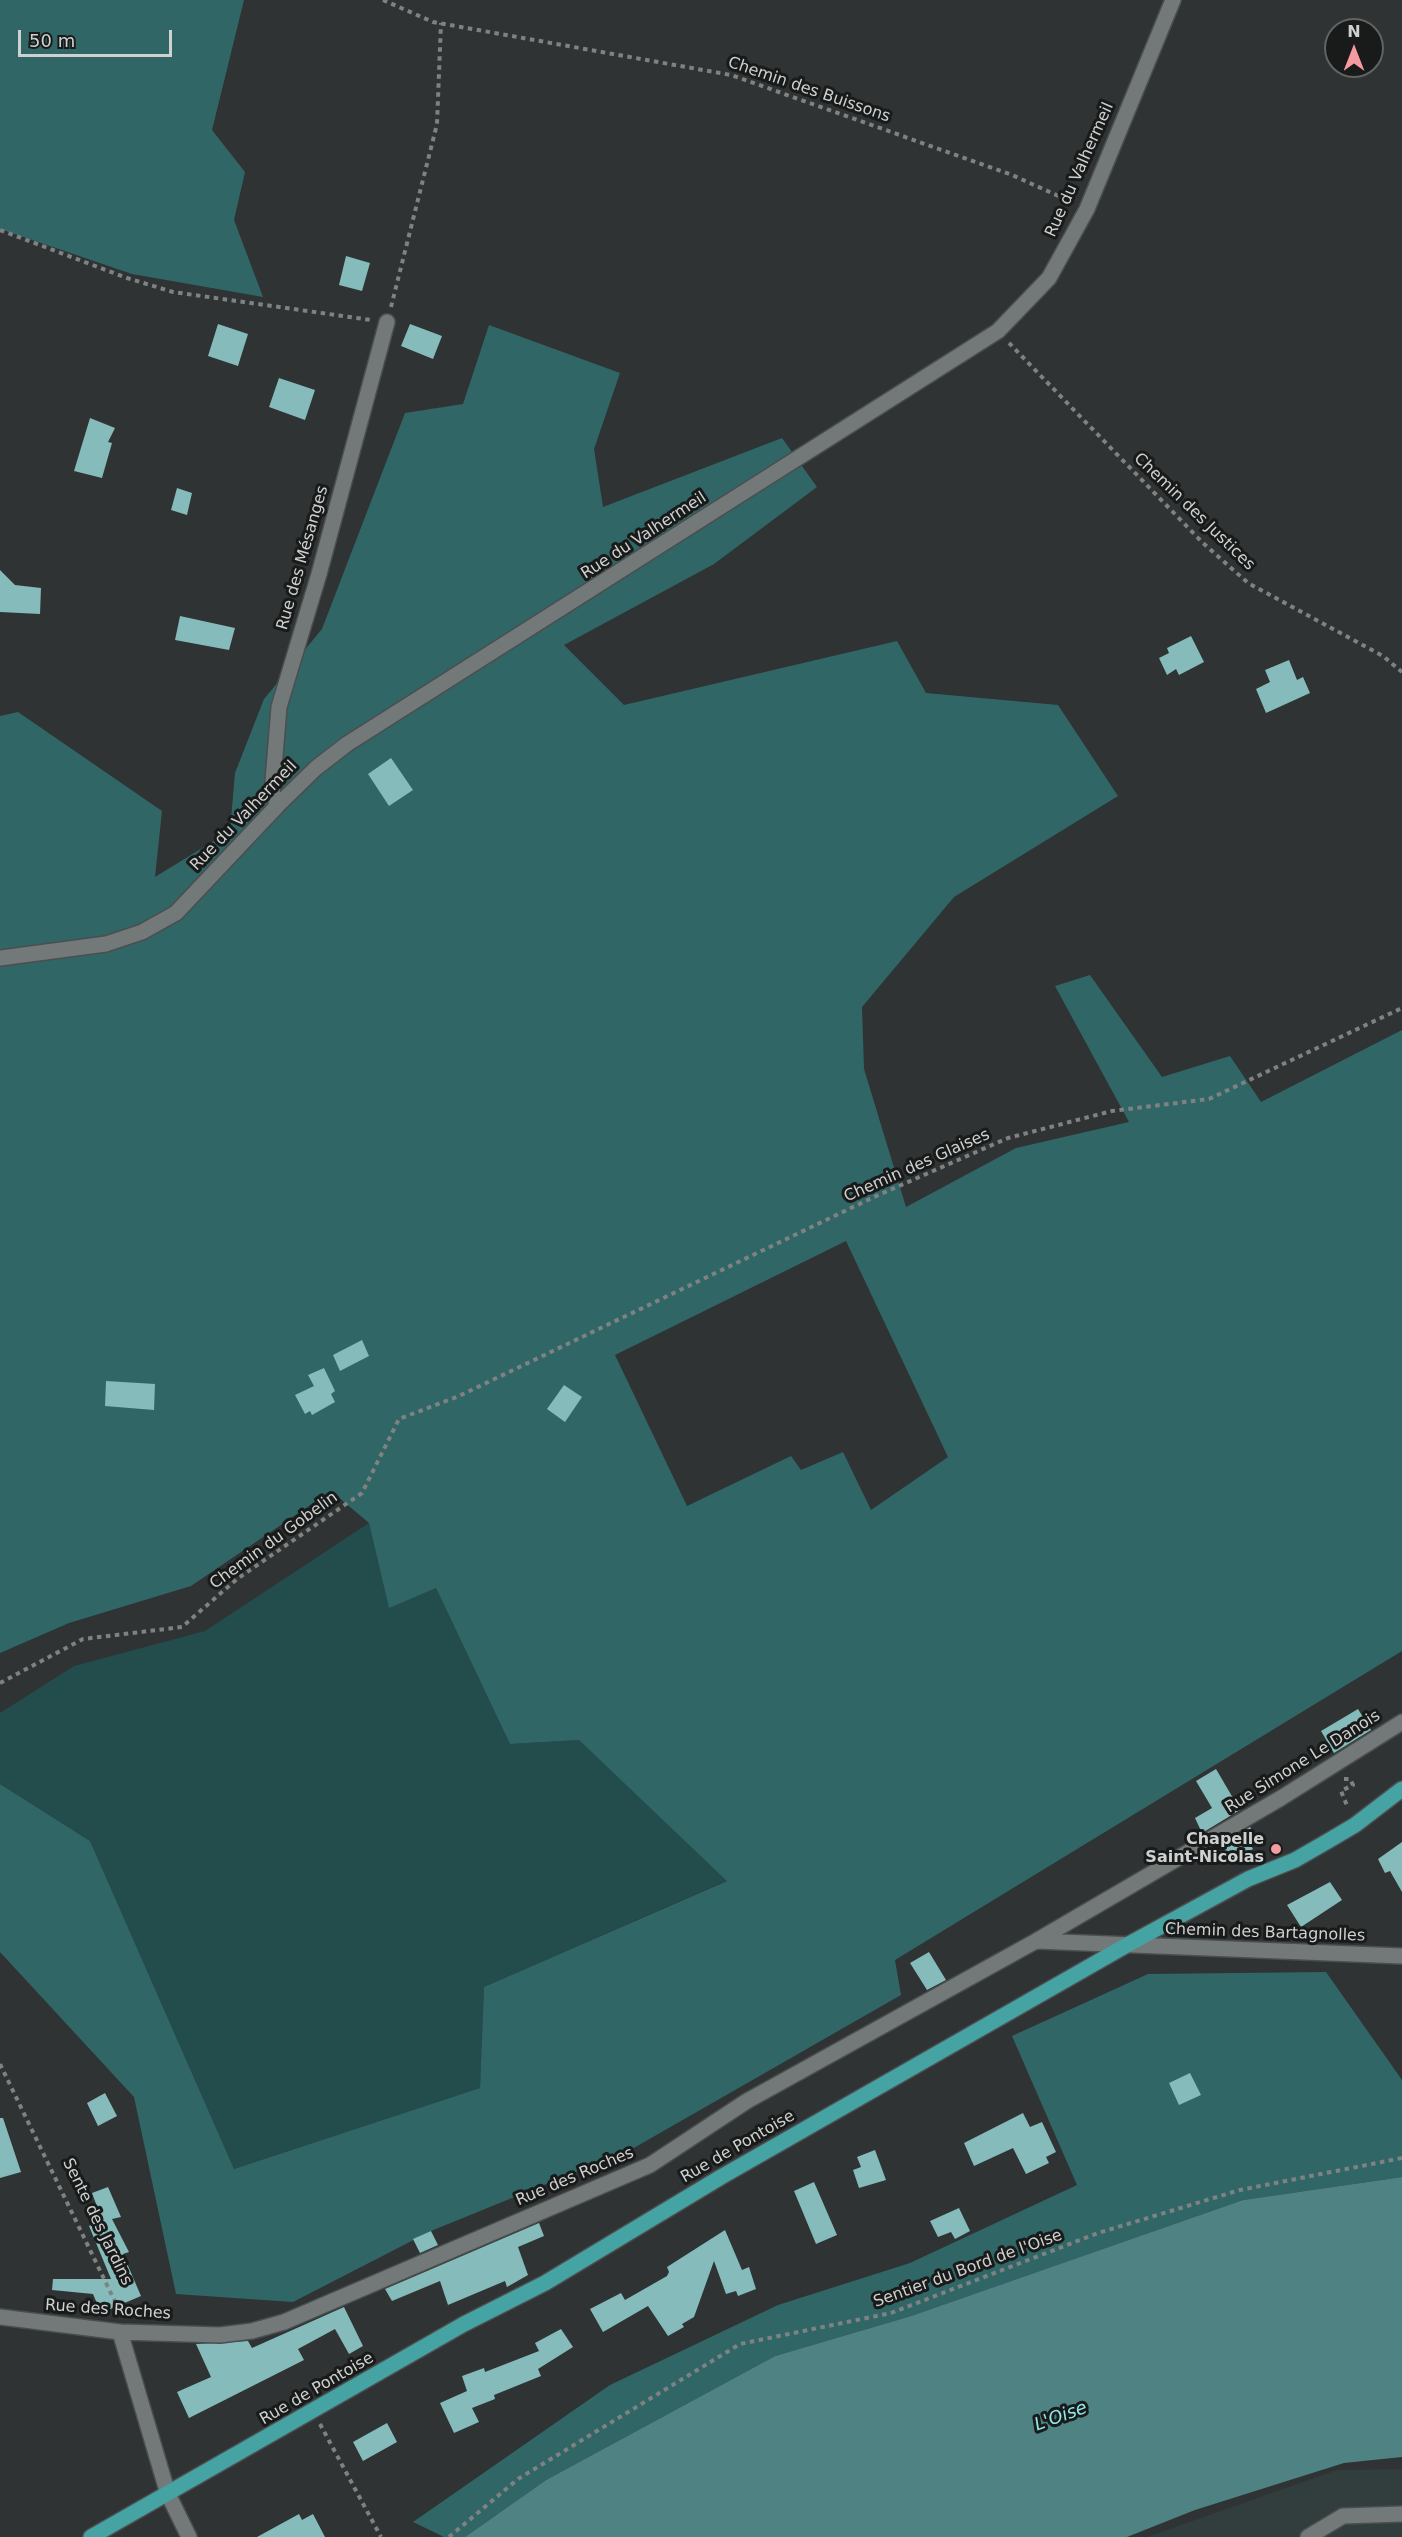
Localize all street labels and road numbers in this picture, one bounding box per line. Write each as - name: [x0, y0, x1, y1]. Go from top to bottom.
- street label: Chemin des Buissons: [725, 53, 893, 127]
- street label: Rue du Valhermeil: [1042, 100, 1118, 240]
- street label: Chemin des Justices: [1130, 449, 1258, 575]
- street label: Rue des Mésanges: [273, 484, 333, 632]
- street label: Rue du Valhermeil: [578, 488, 710, 584]
- street label: Rue du Valhermeil: [187, 757, 301, 875]
- street label: Chemin des Glaises: [841, 1125, 993, 1207]
- street label: Chemin du Gobelin: [206, 1488, 342, 1594]
- street label: Rue Simone Le Danois: [1222, 1706, 1384, 1818]
- street label: Chemin des Bartagnolles: [1165, 1920, 1365, 1946]
- street label: Rue de Pontoise: [678, 2107, 798, 2187]
- street label: Rue des Roches: [513, 2144, 637, 2210]
- street label: Sente des Jardins: [58, 2155, 136, 2289]
- street label: Sentier du Bord de l'Oise: [871, 2226, 1065, 2312]
- street label: Rue des Roches: [44, 2296, 172, 2324]
- street label: Rue de Pontoise: [257, 2349, 377, 2429]

